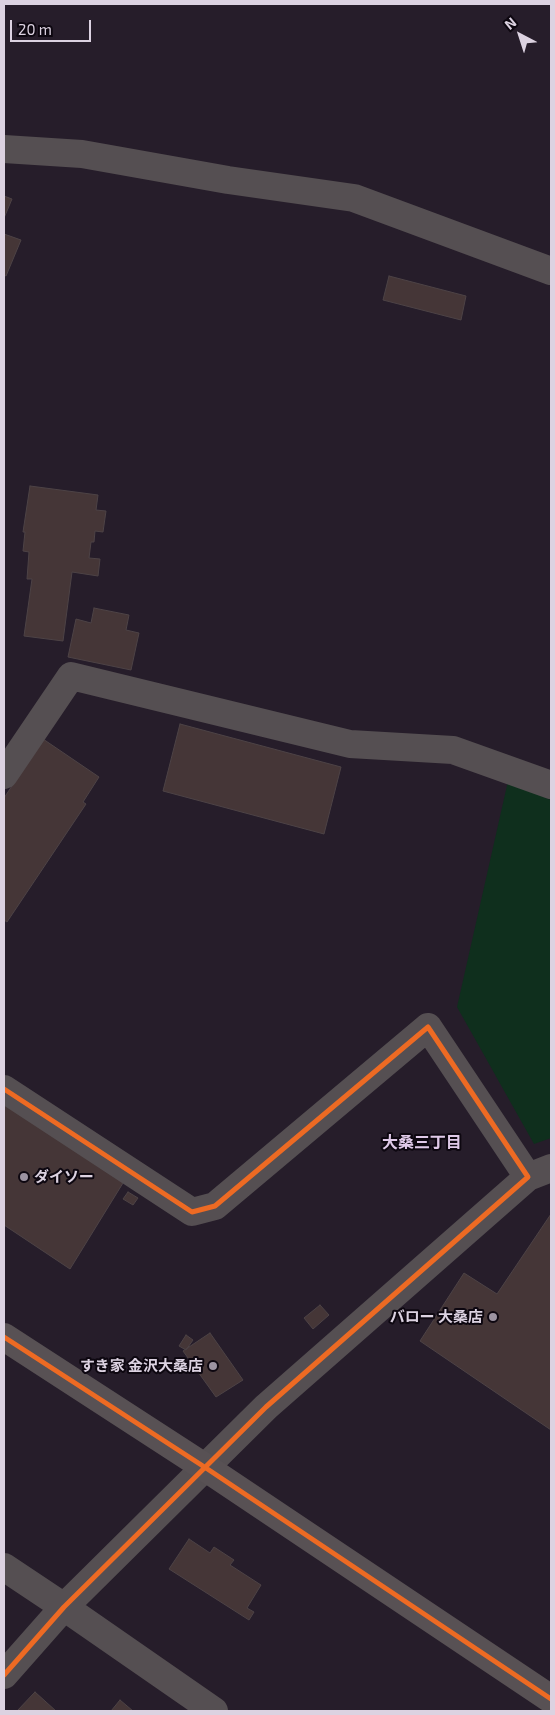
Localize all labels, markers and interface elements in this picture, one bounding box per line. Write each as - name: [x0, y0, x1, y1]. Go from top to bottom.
- scale bar: [12, 10, 94, 42]
- north arrow: [495, 10, 545, 60]
- text: N: [501, 13, 519, 33]
- text: 20 m: [18, 20, 52, 38]
- district label: 大桑三丁目: [382, 1133, 462, 1153]
- place label: ダイソー: [34, 1168, 94, 1186]
- marker: ダイソー: [18, 1171, 30, 1183]
- place label: バロー 大桑店: [390, 1308, 483, 1326]
- marker: バロー 大桑店: [487, 1311, 499, 1323]
- place label: すき家 金沢大桑店: [80, 1357, 203, 1375]
- marker: すき家 金沢大桑店: [207, 1360, 219, 1372]

